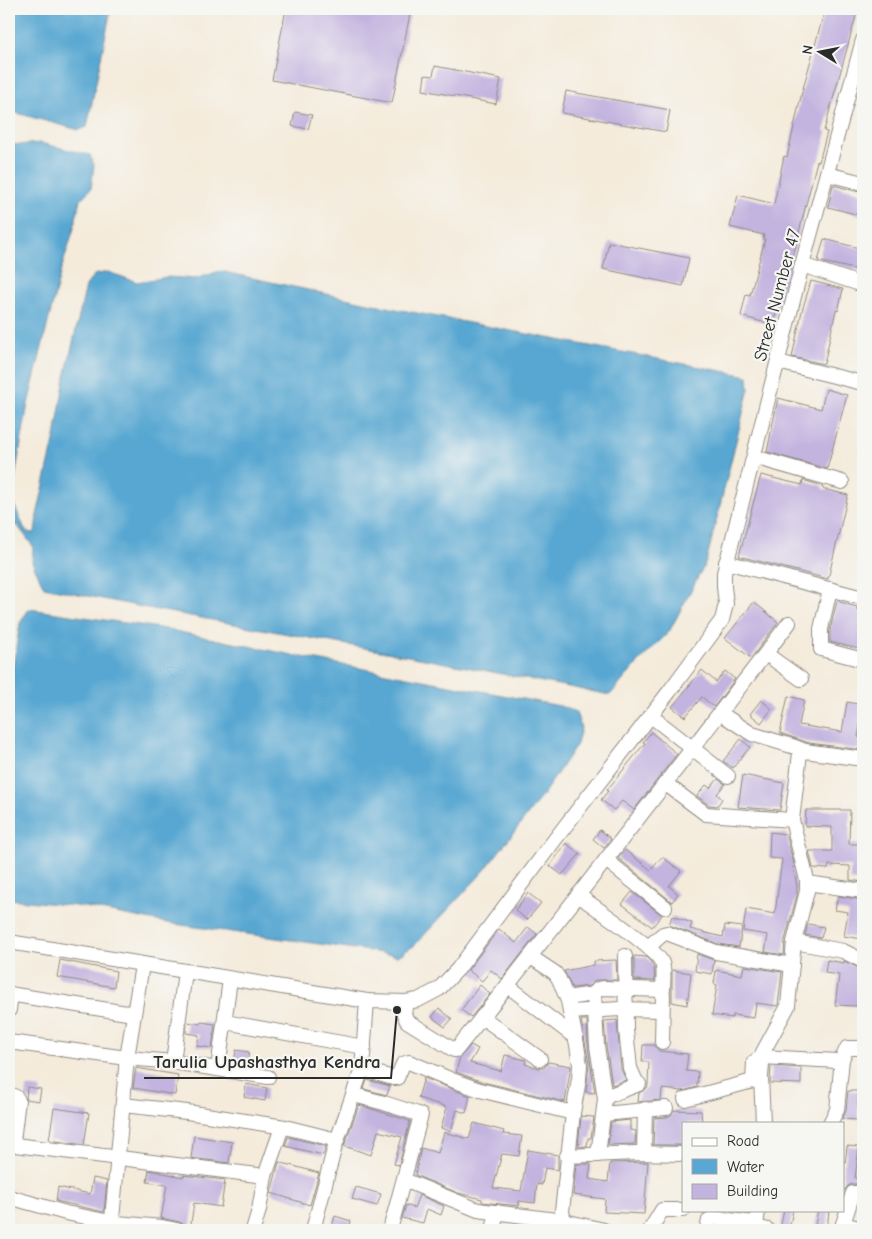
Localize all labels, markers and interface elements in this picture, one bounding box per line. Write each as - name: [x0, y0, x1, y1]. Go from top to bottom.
- north arrow: [794, 28, 844, 78]
- text: N: [799, 44, 817, 56]
- street label: Street Number 47: [750, 226, 805, 364]
- callout: Tarulia Upashasthya Kendra: [144, 1044, 391, 1078]
- text: Tarulia Upashasthya Kendra: [153, 1051, 381, 1073]
- legend: [682, 1122, 844, 1212]
- text: Road: [727, 1132, 759, 1150]
- text: Water: [727, 1158, 764, 1176]
- text: Building: [727, 1182, 778, 1200]

